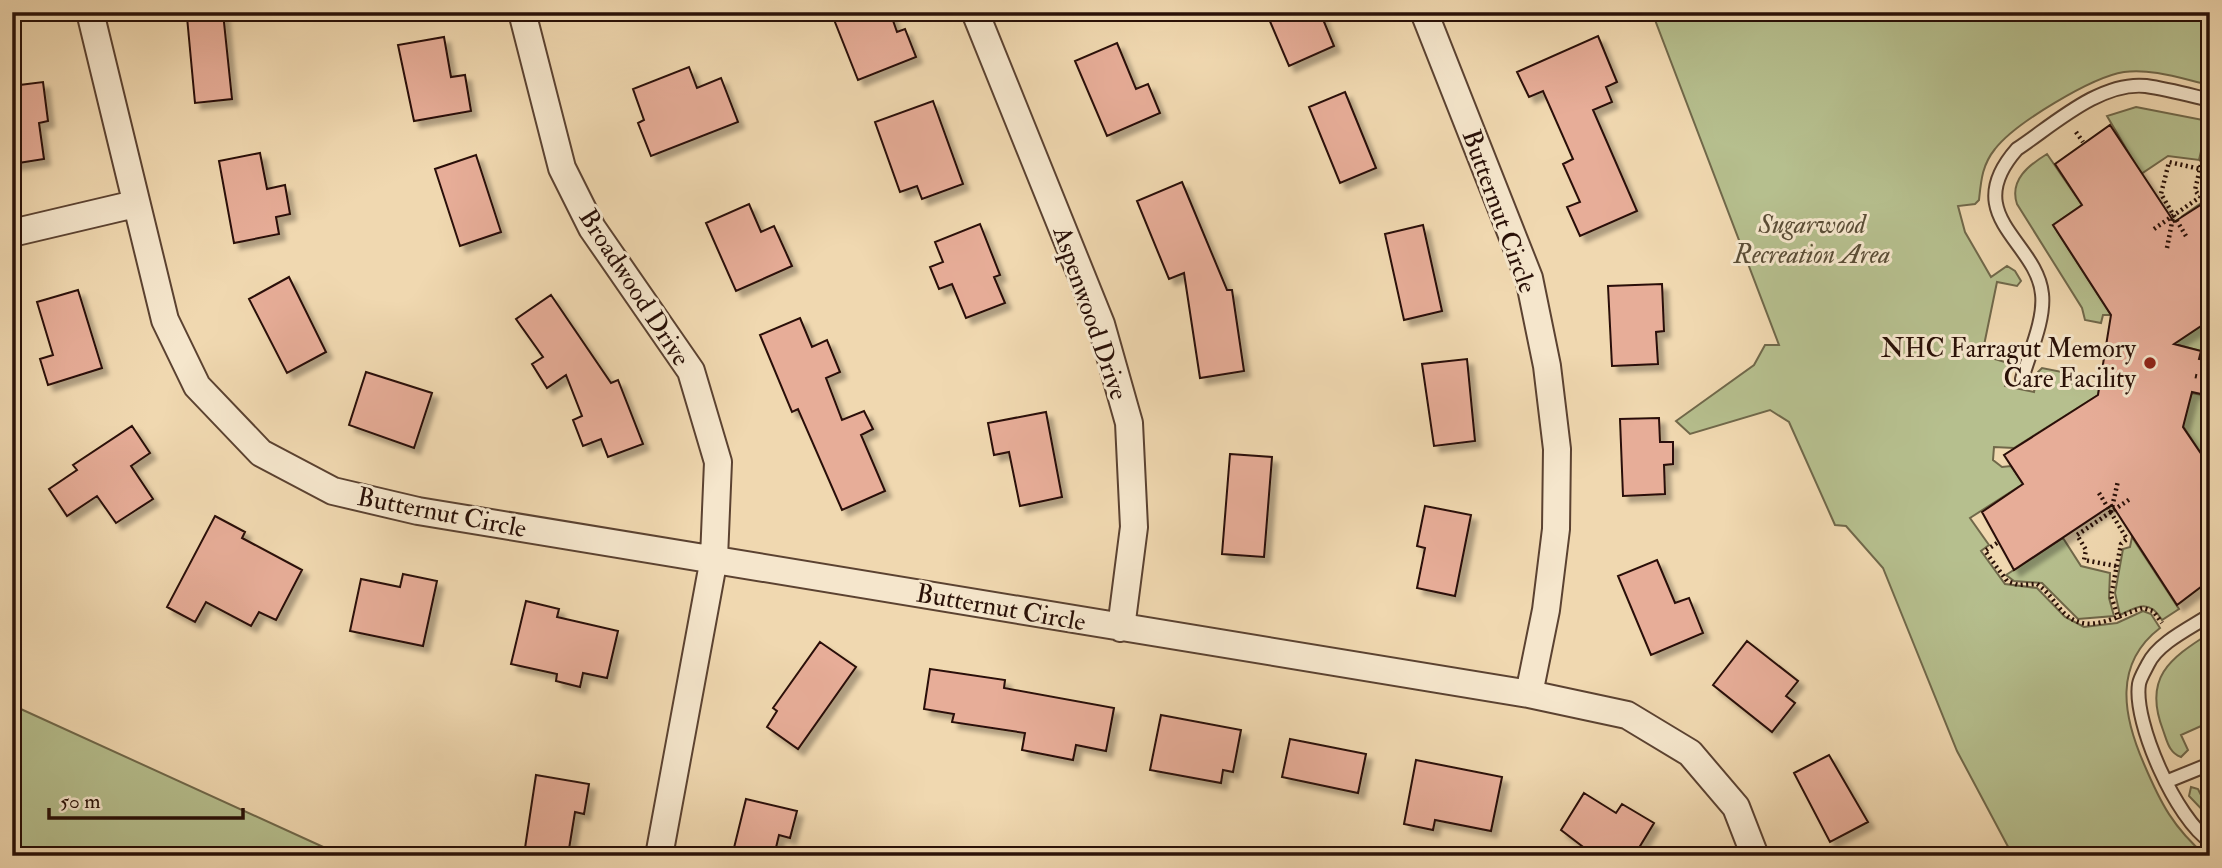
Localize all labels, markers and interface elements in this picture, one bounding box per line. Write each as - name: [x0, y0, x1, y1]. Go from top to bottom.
- street label: Butternut Circle: [1455, 125, 1543, 298]
- street label: Broadwood Drive: [571, 203, 697, 372]
- park label: Sugarwood Recreation Area: [1733, 209, 1890, 271]
- street label: Aspenwood Drive: [1044, 221, 1135, 405]
- place label: NHC Farragut Memory Care Facility: [1881, 333, 2137, 395]
- marker: NHC Farragut Memory Care Facility: [2142, 355, 2158, 371]
- street label: Butternut Circle: [355, 481, 529, 545]
- street label: Butternut Circle: [914, 577, 1088, 639]
- scale bar: [49, 777, 243, 821]
- text: 50 m: [60, 788, 101, 815]

